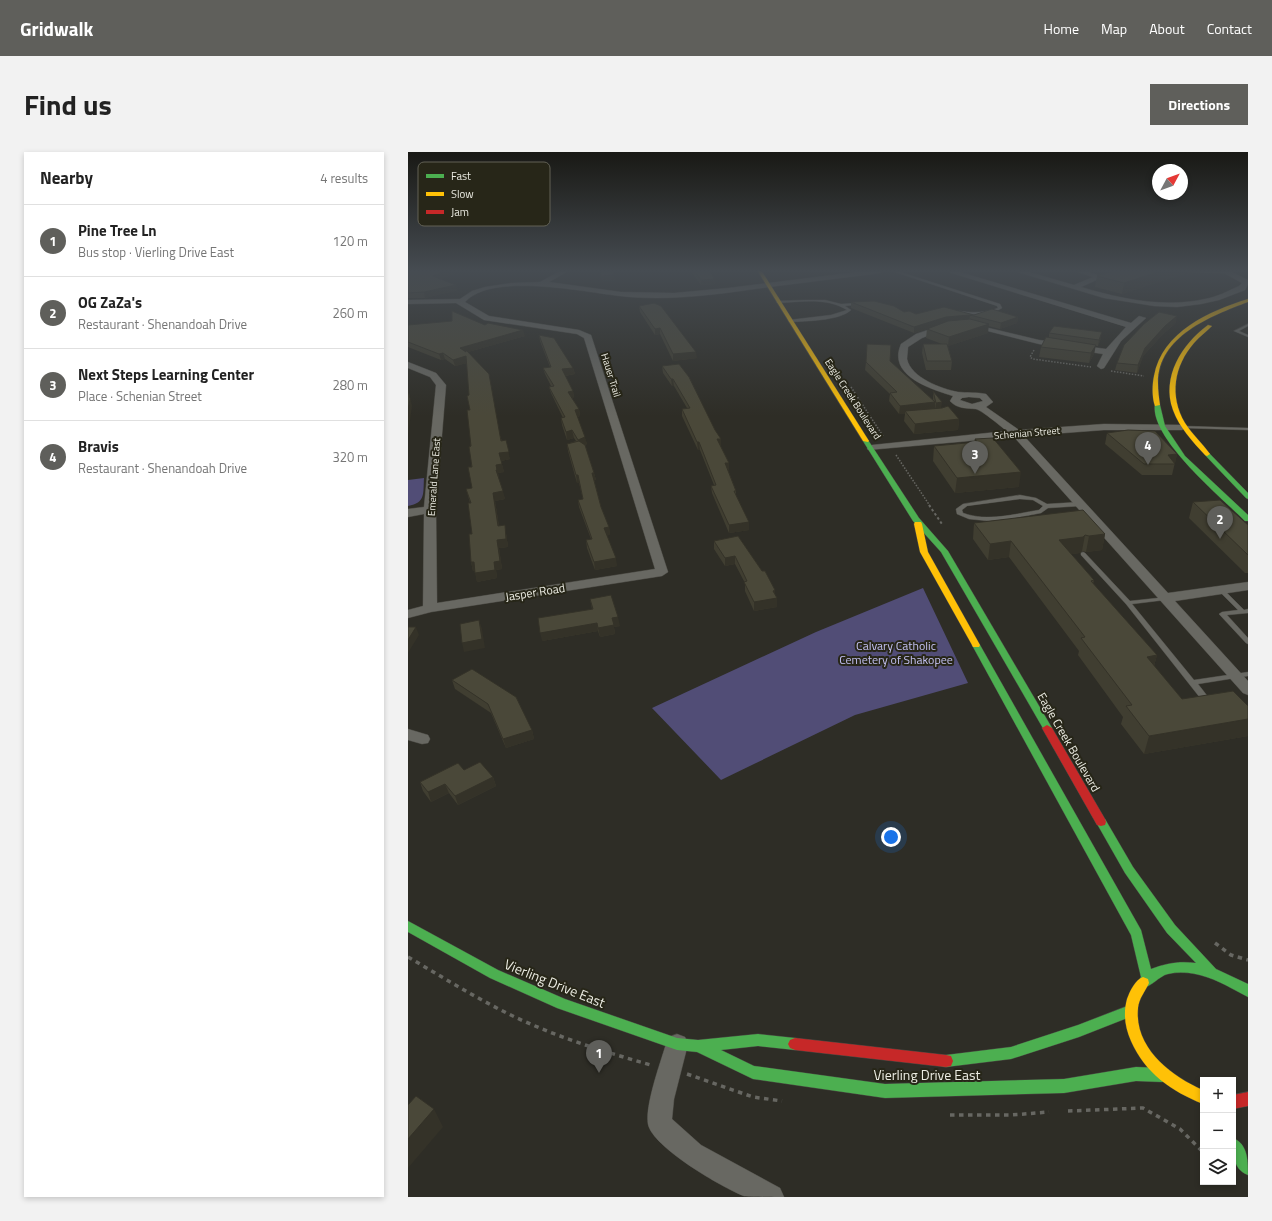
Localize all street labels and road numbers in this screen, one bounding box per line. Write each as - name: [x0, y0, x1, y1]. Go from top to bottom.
- street label: Hauer Trail: [597, 351, 625, 399]
- street label: Eagle Creek Boulevard: [821, 356, 885, 442]
- street label: Schenian Street: [993, 423, 1061, 443]
- street label: Emerald Lane East: [424, 437, 444, 517]
- street label: Jasper Road: [504, 578, 566, 606]
- street label: Eagle Creek Boulevard: [1033, 689, 1105, 795]
- street label: Vierling Drive East: [501, 953, 609, 1013]
- street label: Vierling Drive East: [873, 1064, 981, 1085]

